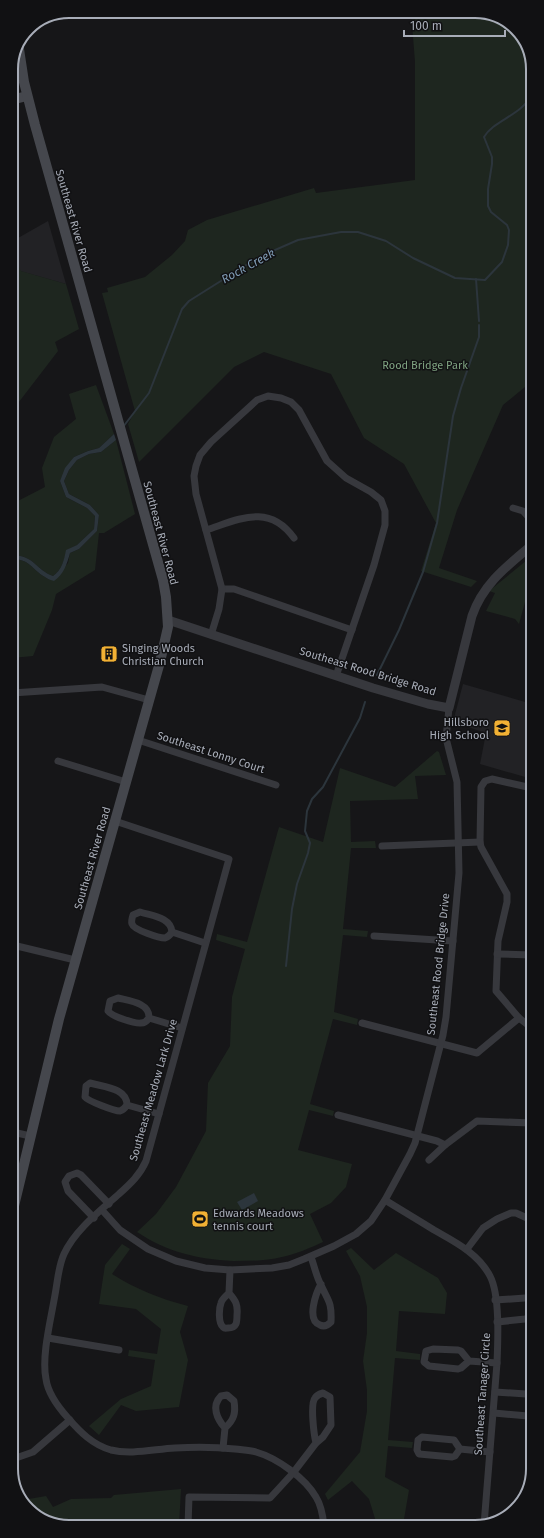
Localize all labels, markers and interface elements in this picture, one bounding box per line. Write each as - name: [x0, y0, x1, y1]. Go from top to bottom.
- scale bar: [404, 12, 505, 38]
- text: 100 m: [410, 19, 442, 33]
- street label: Southeast River Road: [53, 168, 94, 274]
- water label: Rock Creek: [219, 245, 278, 286]
- park label: Rood Bridge Park: [382, 359, 468, 372]
- street label: Southeast River Road: [140, 480, 181, 586]
- place label: Singing Woods Christian Church: [122, 642, 204, 668]
- building icon: Singing Woods Christian Church: [99, 644, 119, 664]
- street label: Southeast Rood Bridge Road: [298, 644, 438, 698]
- place label: Hillsboro High School: [430, 716, 489, 742]
- school or university icon: Hillsboro High School: [492, 718, 512, 738]
- street label: Southeast Lonny Court: [155, 729, 267, 776]
- street label: Southeast River Road: [72, 805, 113, 911]
- street label: Southeast Rood Bridge Drive: [425, 892, 452, 1036]
- street label: Southeast Meadow Lark Drive: [127, 1018, 180, 1163]
- place label: Edwards Meadows tennis court: [213, 1207, 304, 1233]
- sports icon: Edwards Meadows tennis court: [190, 1209, 210, 1229]
- street label: Southeast Tanager Circle: [472, 1332, 493, 1456]

